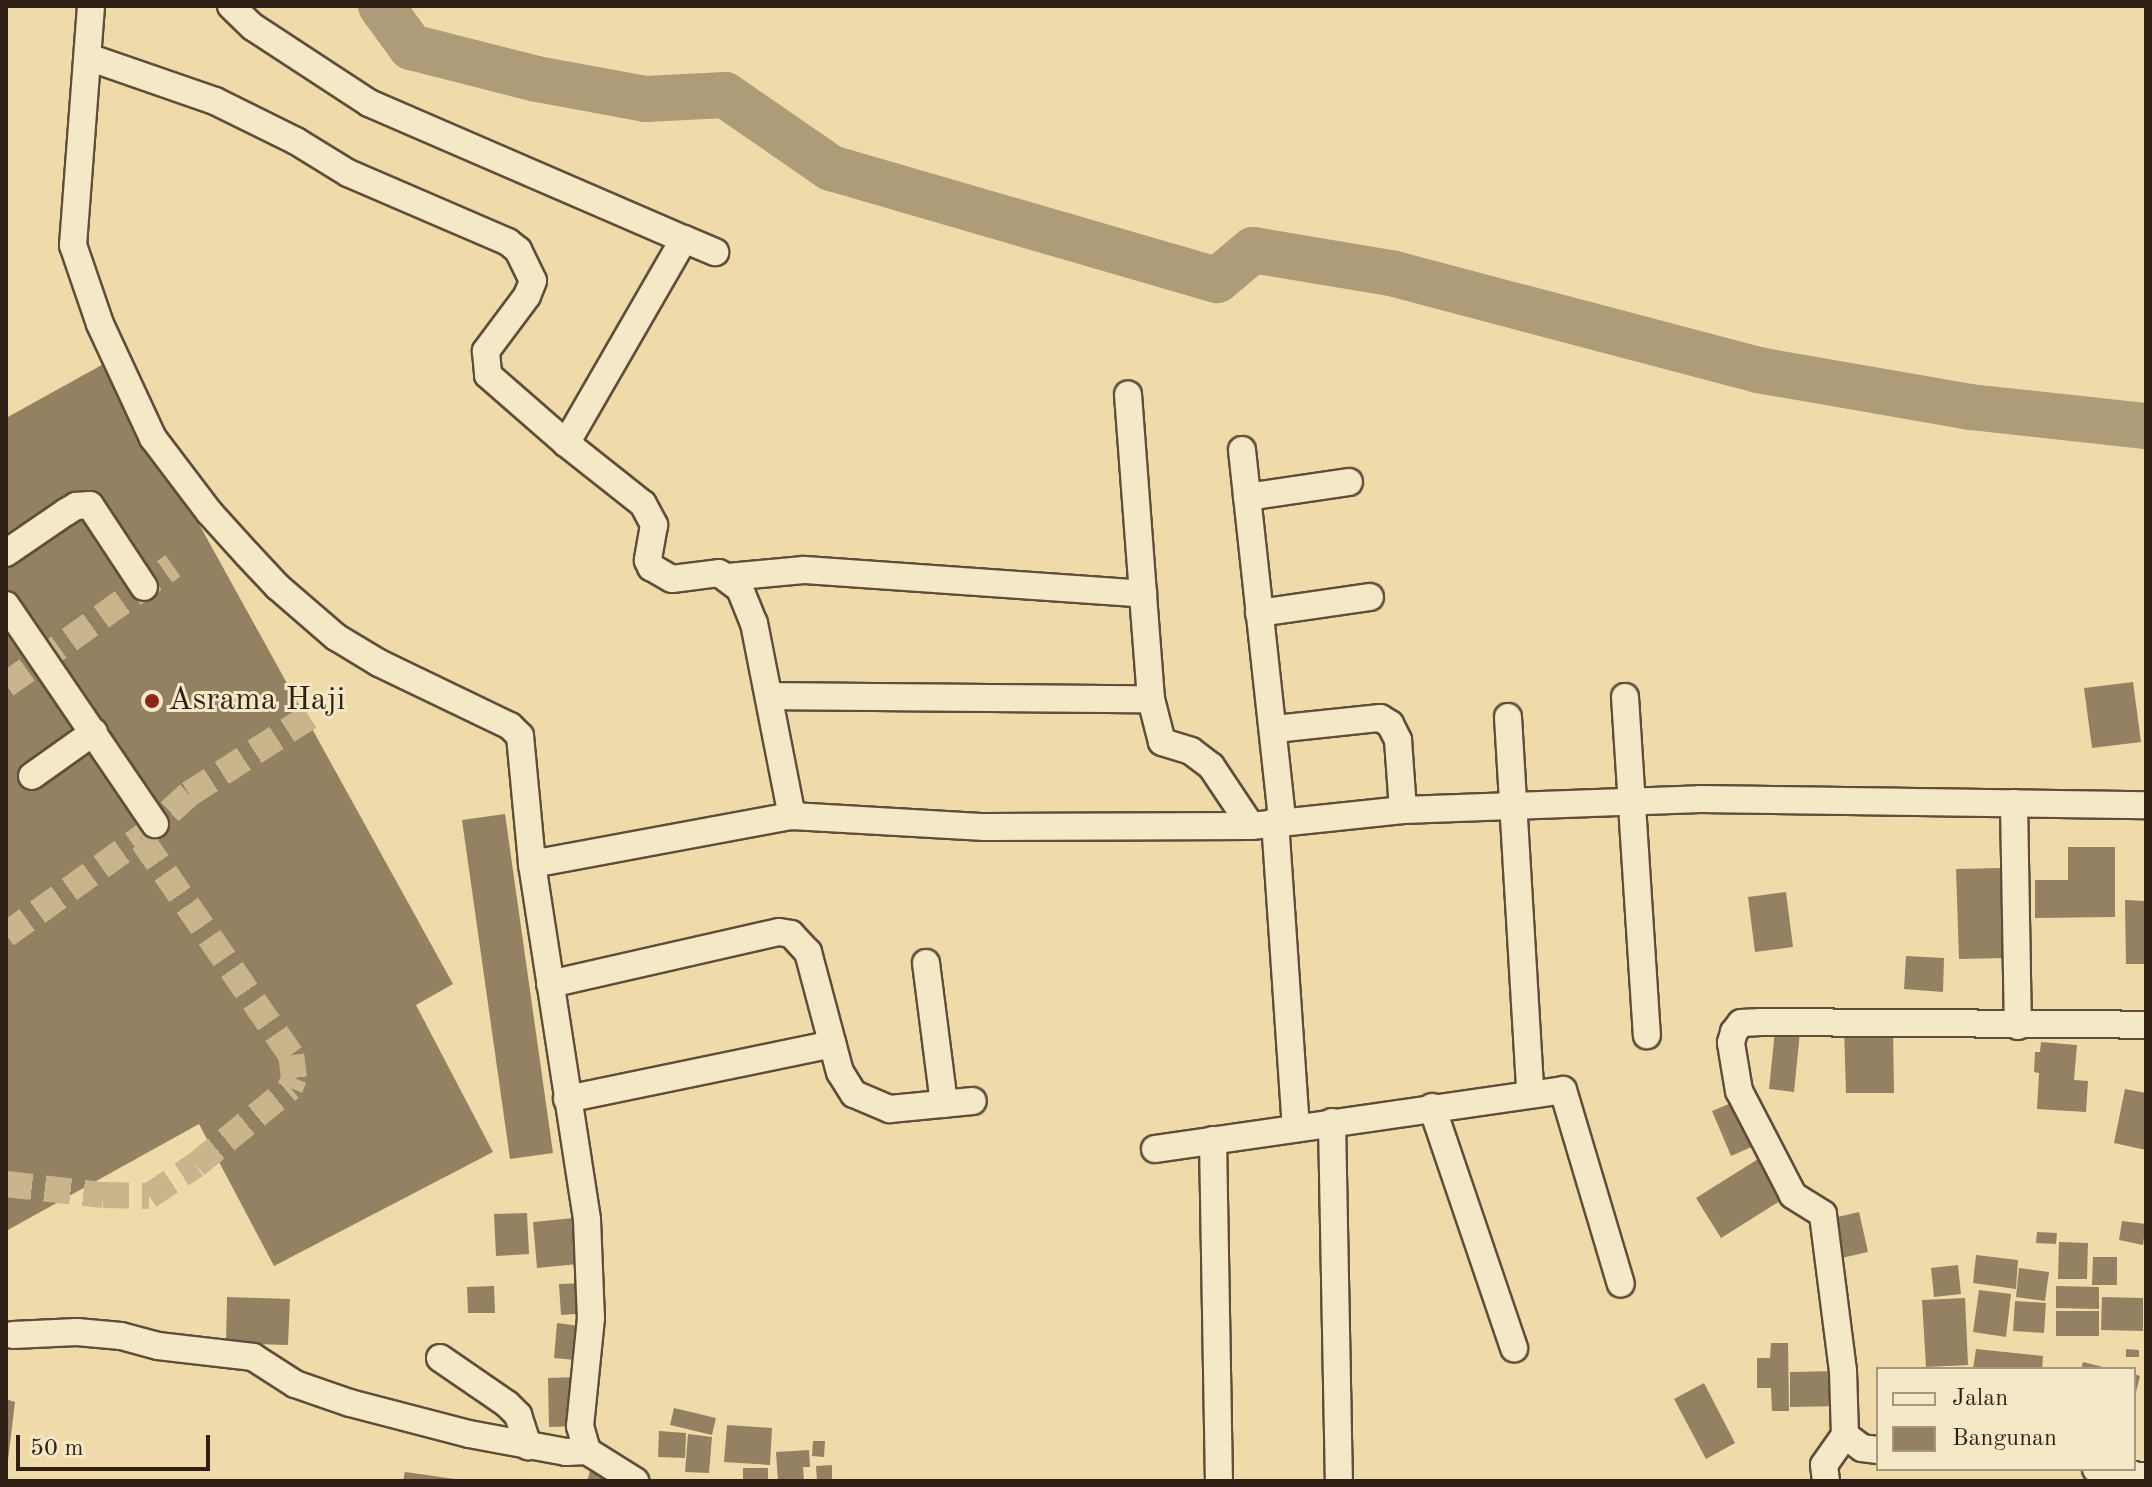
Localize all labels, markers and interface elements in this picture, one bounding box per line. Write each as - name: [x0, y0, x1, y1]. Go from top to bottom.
- place label: Asrama Haji: [168, 682, 345, 720]
- marker: Asrama Haji: [143, 692, 161, 710]
- legend: [1876, 1367, 2136, 1471]
- text: Jalan: [1952, 1387, 2008, 1411]
- scale bar: [20, 1419, 214, 1469]
- text: Bangunan: [1952, 1427, 2057, 1451]
- text: 50 m: [30, 1437, 84, 1461]

